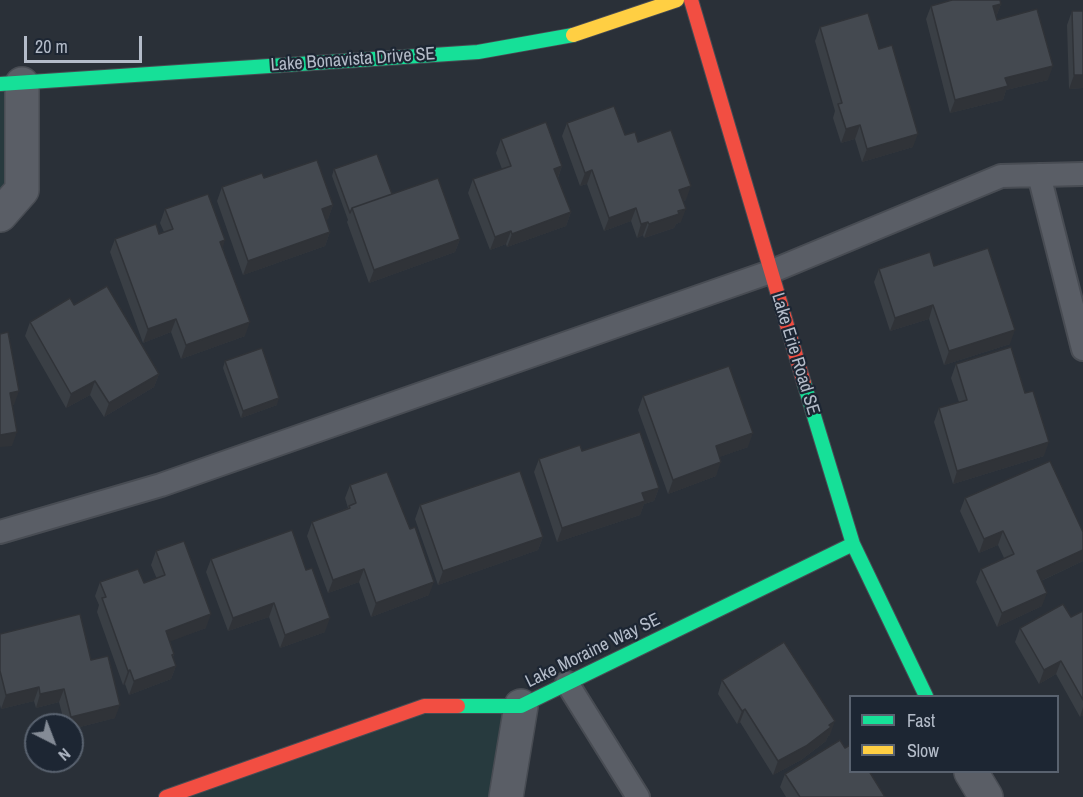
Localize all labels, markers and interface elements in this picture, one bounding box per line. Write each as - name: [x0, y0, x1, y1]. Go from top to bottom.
- scale bar: [27, 24, 146, 62]
- text: 20 m: [35, 34, 68, 59]
- street label: Lake Bonavista Drive SE: [270, 43, 436, 77]
- street label: Lake Erie Road SE: [766, 290, 824, 418]
- street label: Lake Moraine Way SE: [522, 609, 664, 693]
- legend: [849, 695, 1059, 773]
- text: Fast: [907, 708, 935, 733]
- north arrow: [24, 713, 84, 773]
- text: Slow: [907, 738, 939, 763]
- text: N: [54, 744, 76, 766]

